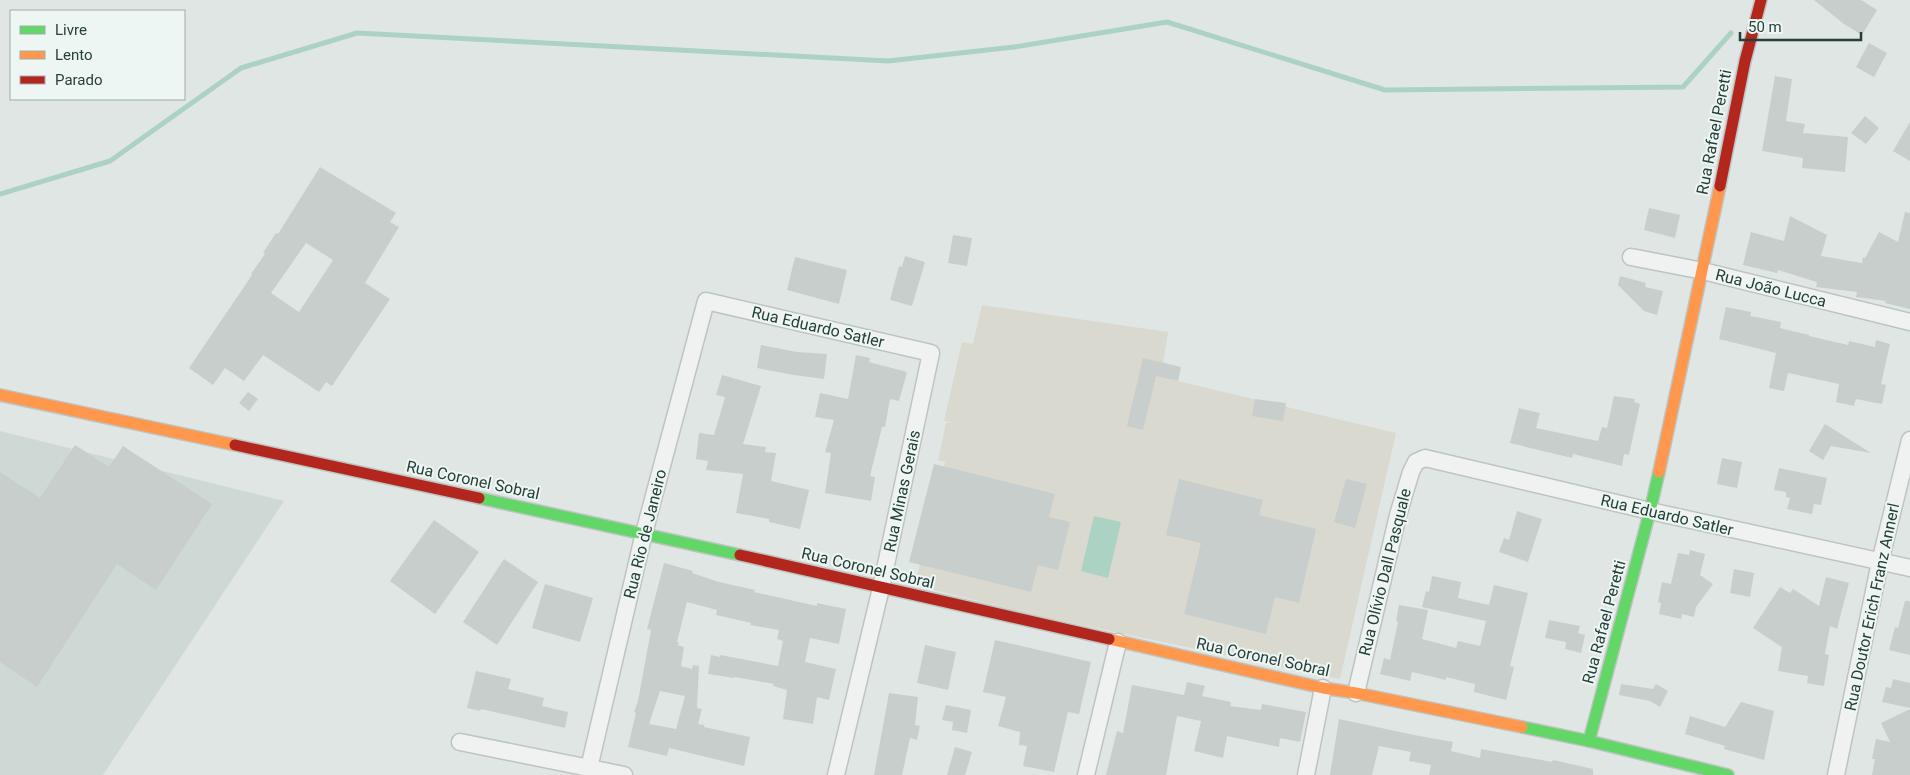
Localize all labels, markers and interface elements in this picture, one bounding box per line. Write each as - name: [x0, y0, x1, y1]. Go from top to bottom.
- legend: [10, 10, 185, 100]
- scale bar: [1740, 10, 1861, 42]
- text: 50 m: [1748, 18, 1782, 36]
- text: Livre: [55, 21, 87, 39]
- text: Lento: [55, 46, 93, 64]
- street label: Rua Rafael Peretti: [1693, 68, 1735, 196]
- text: Parado: [55, 71, 103, 89]
- street label: Rua João Lucca: [1714, 265, 1828, 311]
- street label: Rua Eduardo Satler: [750, 303, 887, 352]
- street label: Rua Minas Gerais: [880, 428, 924, 554]
- street label: Rua Coronel Sobral: [405, 457, 541, 503]
- street label: Rua Rio de Janeiro: [620, 467, 670, 601]
- street label: Rua Olívio Dall Pasquale: [1355, 486, 1415, 658]
- street label: Rua Eduardo Satler: [1599, 491, 1736, 540]
- street label: Rua Doutor Erich Franz Annerl: [1841, 501, 1903, 713]
- street label: Rua Coronel Sobral: [800, 543, 936, 593]
- street label: Rua Rafael Peretti: [1578, 558, 1630, 686]
- street label: Rua Coronel Sobral: [1195, 634, 1331, 680]

